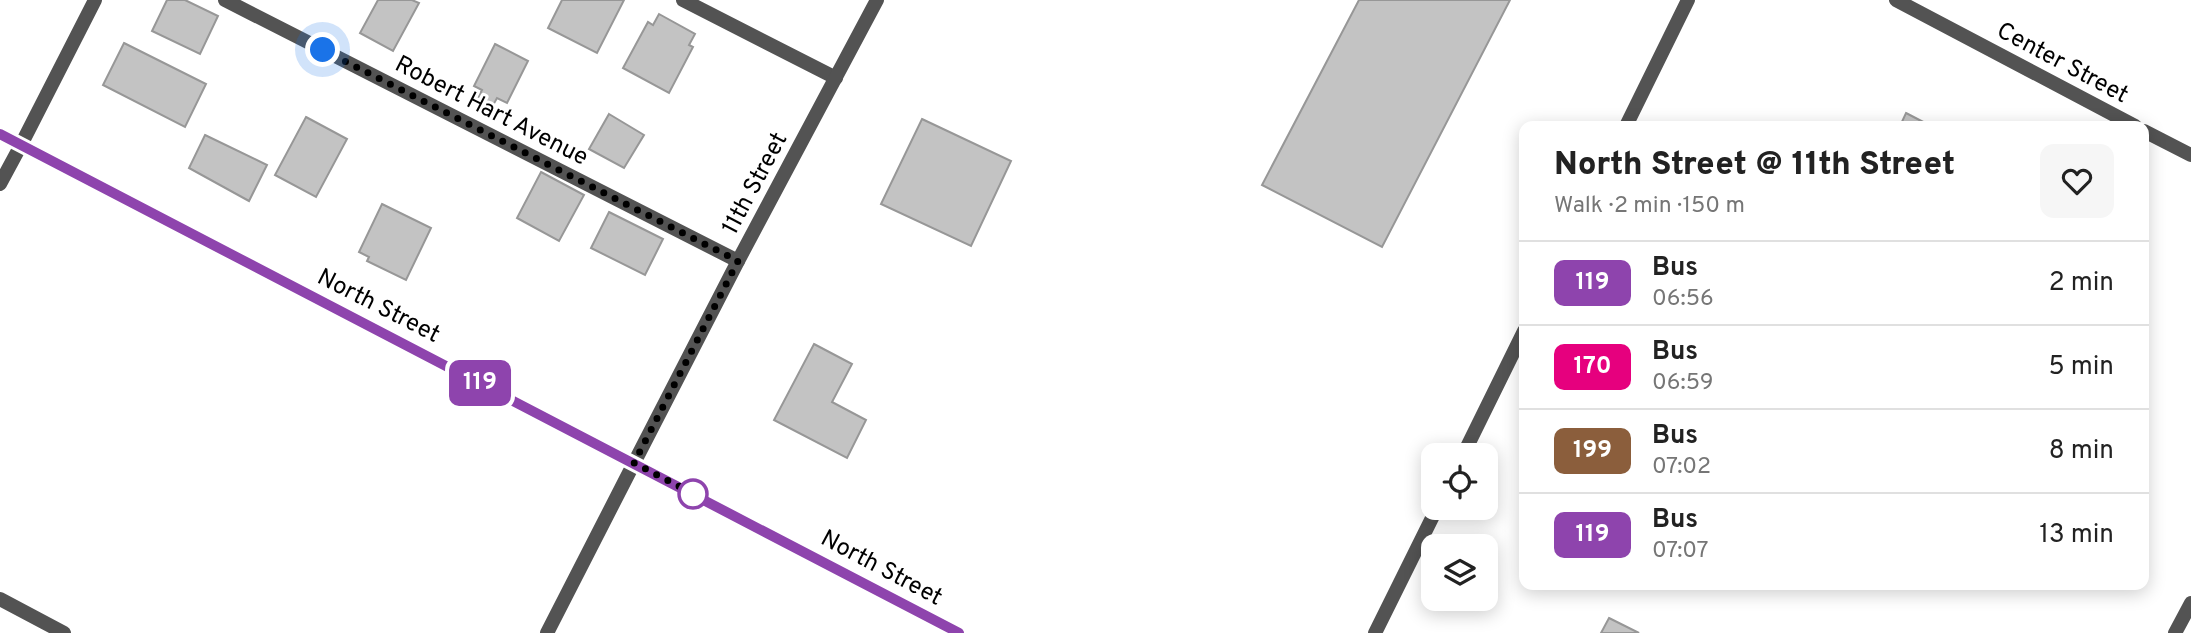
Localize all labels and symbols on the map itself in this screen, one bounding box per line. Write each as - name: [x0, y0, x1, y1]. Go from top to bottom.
- street label: Center Street: [1991, 16, 2133, 111]
- your location: [305, 32, 340, 67]
- street label: Robert Hart Avenue: [389, 50, 593, 173]
- street label: 11th Street: [716, 128, 795, 240]
- street label: North Street: [312, 263, 445, 351]
- line badge: 119: [440, 360, 520, 406]
- unlabelled marker: [678, 479, 708, 509]
- street label: North Street: [815, 524, 947, 613]

